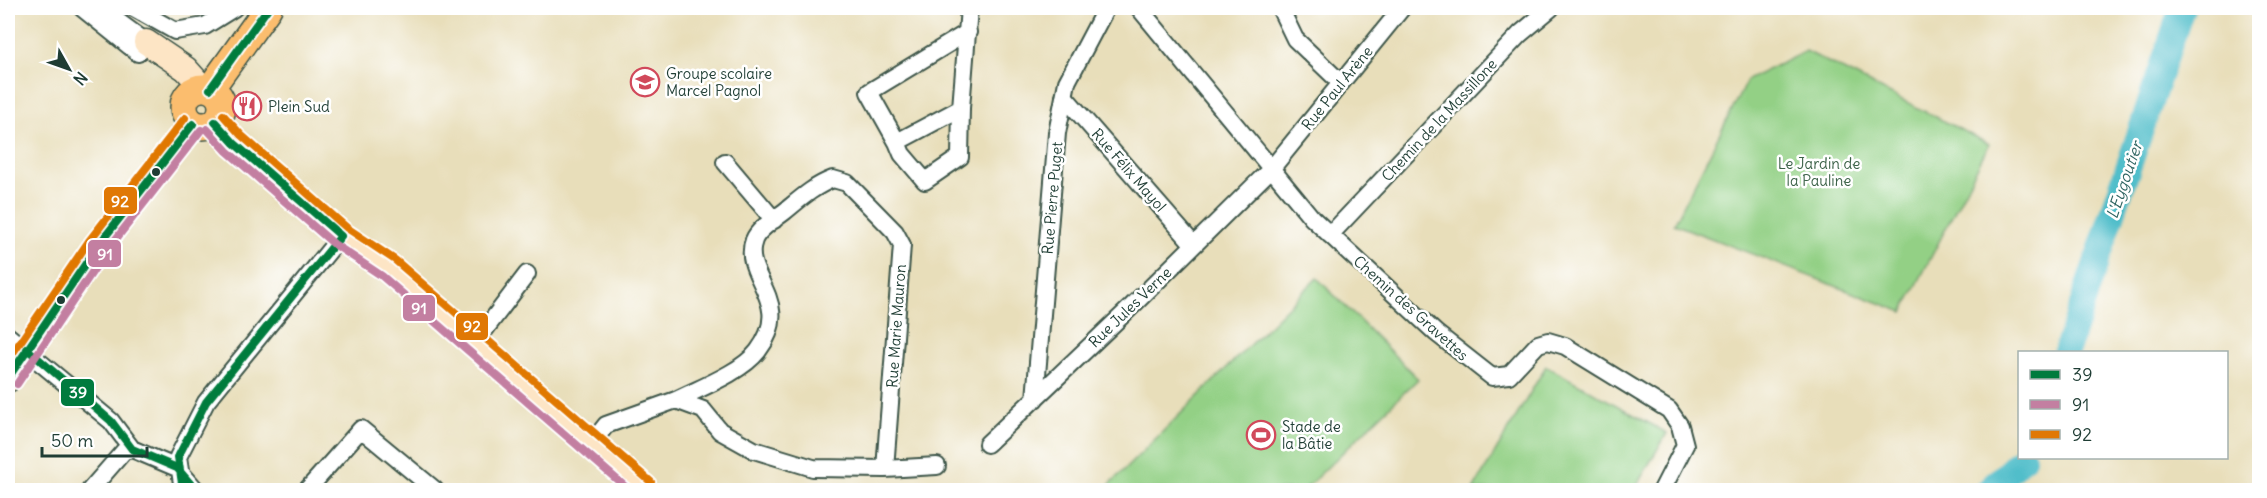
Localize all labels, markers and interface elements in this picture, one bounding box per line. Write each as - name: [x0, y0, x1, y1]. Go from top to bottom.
- north arrow: [39, 39, 99, 99]
- street label: Rue Paul Arène: [1297, 42, 1377, 134]
- street label: Chemin de la Massillone: [1377, 55, 1501, 185]
- place label: Groupe scolaire Marcel Pagnol: [666, 64, 772, 100]
- school or university icon: Groupe scolaire Marcel Pagnol: [629, 66, 661, 98]
- text: N: [69, 68, 92, 89]
- restaurant icon: Plein Sud: [231, 90, 263, 122]
- place label: Plein Sud: [268, 97, 330, 116]
- street label: Rue Félix Mayol: [1088, 124, 1170, 216]
- water label: L'Eygoutier: [2102, 137, 2147, 221]
- street label: Rue Pierre Puget: [1038, 141, 1066, 255]
- park label: Le Jardin de la Pauline: [1778, 154, 1860, 190]
- unlabelled marker: [150, 166, 162, 178]
- line badge: 92: [103, 186, 138, 215]
- text: 92: [111, 191, 129, 211]
- line badge: 91: [87, 239, 122, 268]
- text: 91: [97, 244, 113, 264]
- street label: Chemin des Gravettes: [1350, 251, 1473, 365]
- street label: Rue Marie Mauron: [882, 263, 910, 388]
- street label: Rue Jules Verne: [1085, 263, 1175, 351]
- unlabelled marker: [55, 294, 67, 306]
- line badge: 91: [402, 294, 436, 322]
- text: 91: [411, 298, 427, 318]
- line badge: 92: [455, 312, 489, 341]
- text: 92: [463, 316, 481, 336]
- legend: [2018, 351, 2228, 459]
- text: 39: [2072, 363, 2093, 386]
- line badge: 39: [60, 378, 95, 407]
- text: 39: [69, 382, 87, 402]
- text: 91: [2072, 393, 2090, 416]
- place label: Stade de la Bâtie: [1282, 417, 1341, 453]
- sports icon: Stade de la Bâtie: [1245, 419, 1277, 451]
- scale bar: [42, 420, 147, 458]
- text: 92: [2072, 423, 2092, 446]
- text: 50 m: [51, 429, 93, 452]

